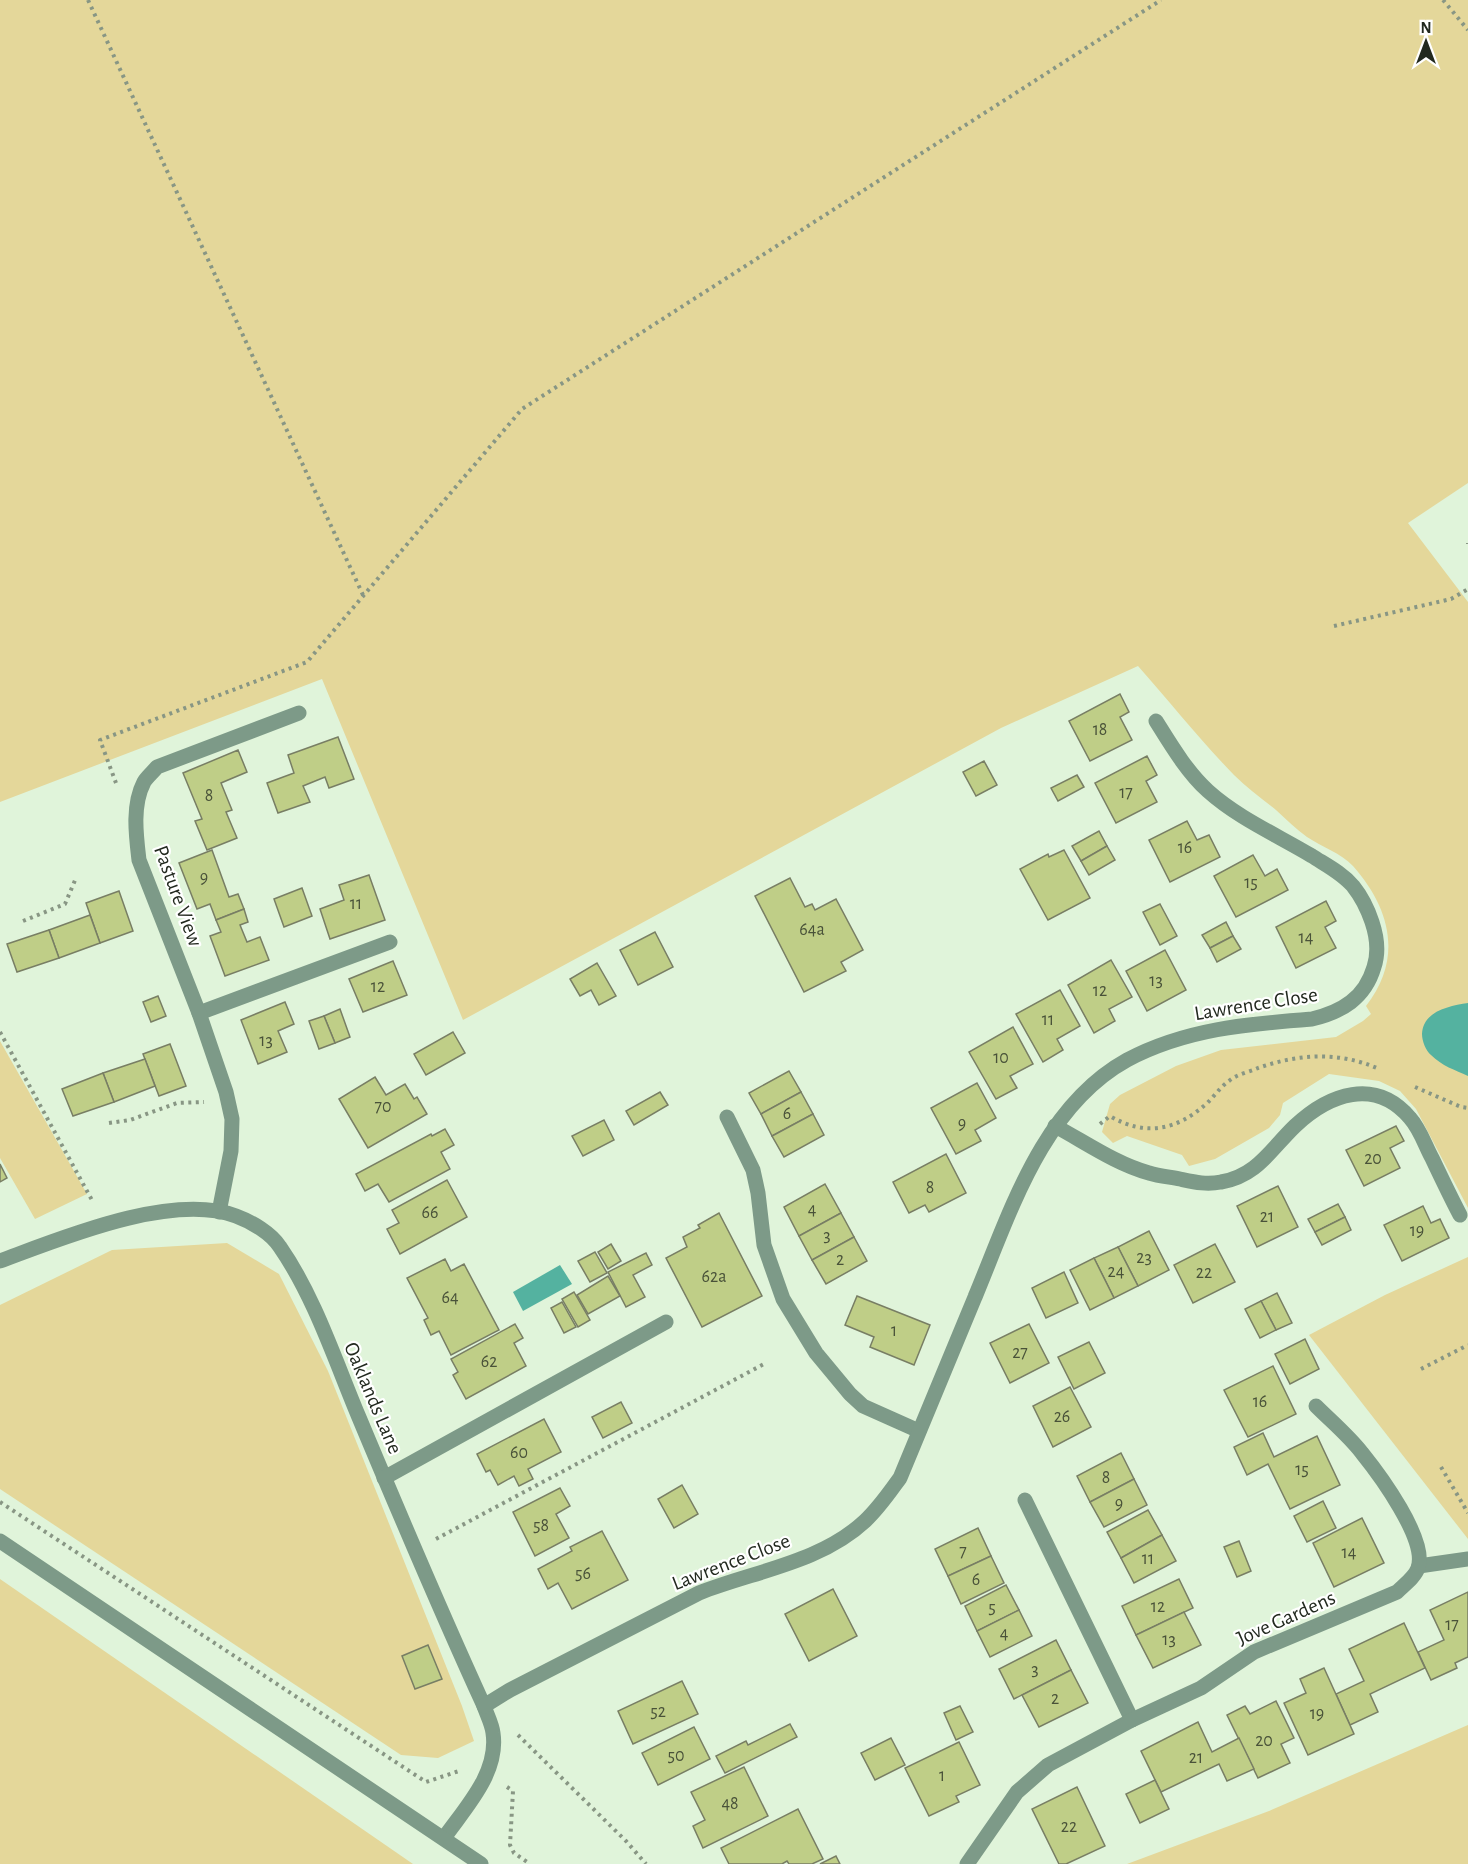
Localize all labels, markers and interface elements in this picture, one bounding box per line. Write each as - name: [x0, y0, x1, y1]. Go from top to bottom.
- north arrow: [1396, 12, 1456, 72]
- text: N: [1420, 20, 1432, 36]
- house number: 18: [1093, 721, 1107, 739]
- house number: 17: [1119, 784, 1133, 802]
- house number: 8: [205, 787, 213, 805]
- house number: 16: [1178, 839, 1192, 857]
- street label: Pasture View: [150, 843, 206, 949]
- house number: 9: [200, 869, 208, 887]
- house number: 15: [1244, 874, 1258, 892]
- house number: 11: [350, 895, 362, 913]
- house number: 64a: [799, 921, 825, 939]
- house number: 14: [1299, 929, 1314, 947]
- house number: 13: [1149, 972, 1163, 990]
- house number: 12: [371, 978, 385, 996]
- house number: 12: [1093, 982, 1107, 1000]
- street label: Lawrence Close: [1193, 984, 1319, 1024]
- house number: 11: [1042, 1011, 1054, 1029]
- house number: 13: [259, 1032, 273, 1050]
- house number: 10: [993, 1049, 1009, 1067]
- house number: 70: [374, 1098, 392, 1116]
- house number: 6: [783, 1105, 791, 1123]
- house number: 9: [958, 1115, 966, 1133]
- house number: 20: [1364, 1150, 1382, 1168]
- house number: 8: [926, 1179, 934, 1197]
- house number: 4: [808, 1201, 817, 1219]
- house number: 66: [422, 1204, 438, 1222]
- house number: 21: [1260, 1208, 1274, 1226]
- house number: 19: [1410, 1222, 1424, 1240]
- house number: 3: [823, 1227, 831, 1245]
- house number: 23: [1136, 1249, 1152, 1267]
- house number: 2: [836, 1251, 844, 1269]
- house number: 24: [1108, 1263, 1125, 1281]
- house number: 22: [1196, 1264, 1212, 1282]
- house number: 62a: [702, 1268, 726, 1286]
- house number: 64: [441, 1289, 459, 1307]
- house number: 1: [891, 1322, 897, 1340]
- street label: Oaklands Lane: [340, 1339, 406, 1457]
- house number: 27: [1012, 1344, 1028, 1362]
- house number: 62: [481, 1353, 497, 1371]
- house number: 16: [1253, 1393, 1267, 1411]
- house number: 26: [1054, 1408, 1070, 1426]
- house number: 60: [510, 1444, 528, 1462]
- house number: 15: [1295, 1461, 1309, 1479]
- house number: 8: [1102, 1469, 1110, 1487]
- house number: 9: [1115, 1495, 1123, 1513]
- house number: 58: [533, 1517, 549, 1535]
- street label: Lawrence Close: [669, 1530, 793, 1594]
- house number: 7: [959, 1543, 967, 1561]
- house number: 14: [1342, 1544, 1357, 1562]
- house number: 11: [1142, 1550, 1154, 1568]
- house number: 56: [575, 1565, 591, 1583]
- house number: 6: [972, 1571, 980, 1589]
- street label: Jove Gardens: [1233, 1587, 1339, 1649]
- house number: 12: [1151, 1598, 1165, 1616]
- house number: 5: [988, 1599, 996, 1617]
- house number: 17: [1445, 1616, 1459, 1634]
- house number: 4: [1000, 1625, 1009, 1643]
- house number: 13: [1162, 1631, 1176, 1649]
- house number: 3: [1031, 1661, 1039, 1679]
- house number: 2: [1051, 1690, 1059, 1708]
- house number: 52: [650, 1703, 666, 1721]
- house number: 19: [1310, 1705, 1324, 1723]
- house number: 20: [1255, 1732, 1273, 1750]
- house number: 50: [667, 1747, 685, 1765]
- house number: 21: [1189, 1749, 1203, 1767]
- house number: 1: [939, 1767, 945, 1785]
- house number: 48: [721, 1795, 739, 1813]
- house number: 22: [1061, 1818, 1077, 1836]

